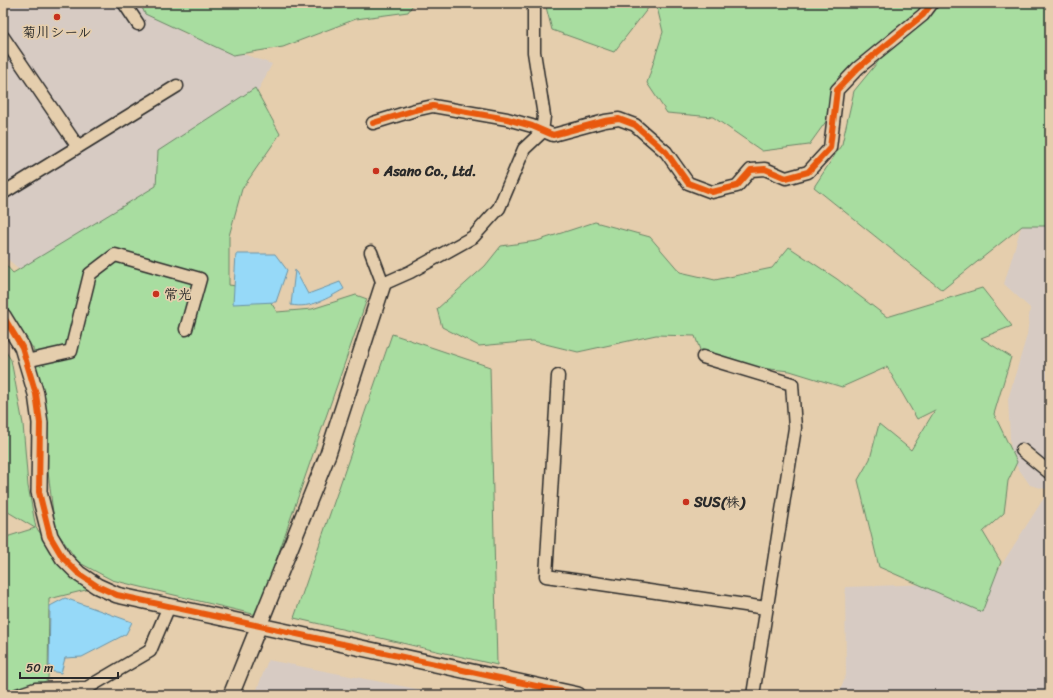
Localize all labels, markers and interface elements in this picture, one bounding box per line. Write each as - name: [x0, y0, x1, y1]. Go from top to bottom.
- marker: 菊川シール: [52, 12, 62, 22]
- place label: 菊川シール: [22, 20, 92, 45]
- place label: Asano Co., Ltd.: [383, 159, 476, 184]
- marker: Asano Co., Ltd.: [371, 166, 381, 176]
- place label: 常光: [164, 282, 192, 307]
- marker: 常光: [151, 289, 161, 299]
- place label: SUS(株): [693, 490, 746, 515]
- marker: SUS(株): [681, 497, 691, 507]
- scale bar: [20, 654, 118, 680]
- text: 50 m: [26, 657, 53, 679]

